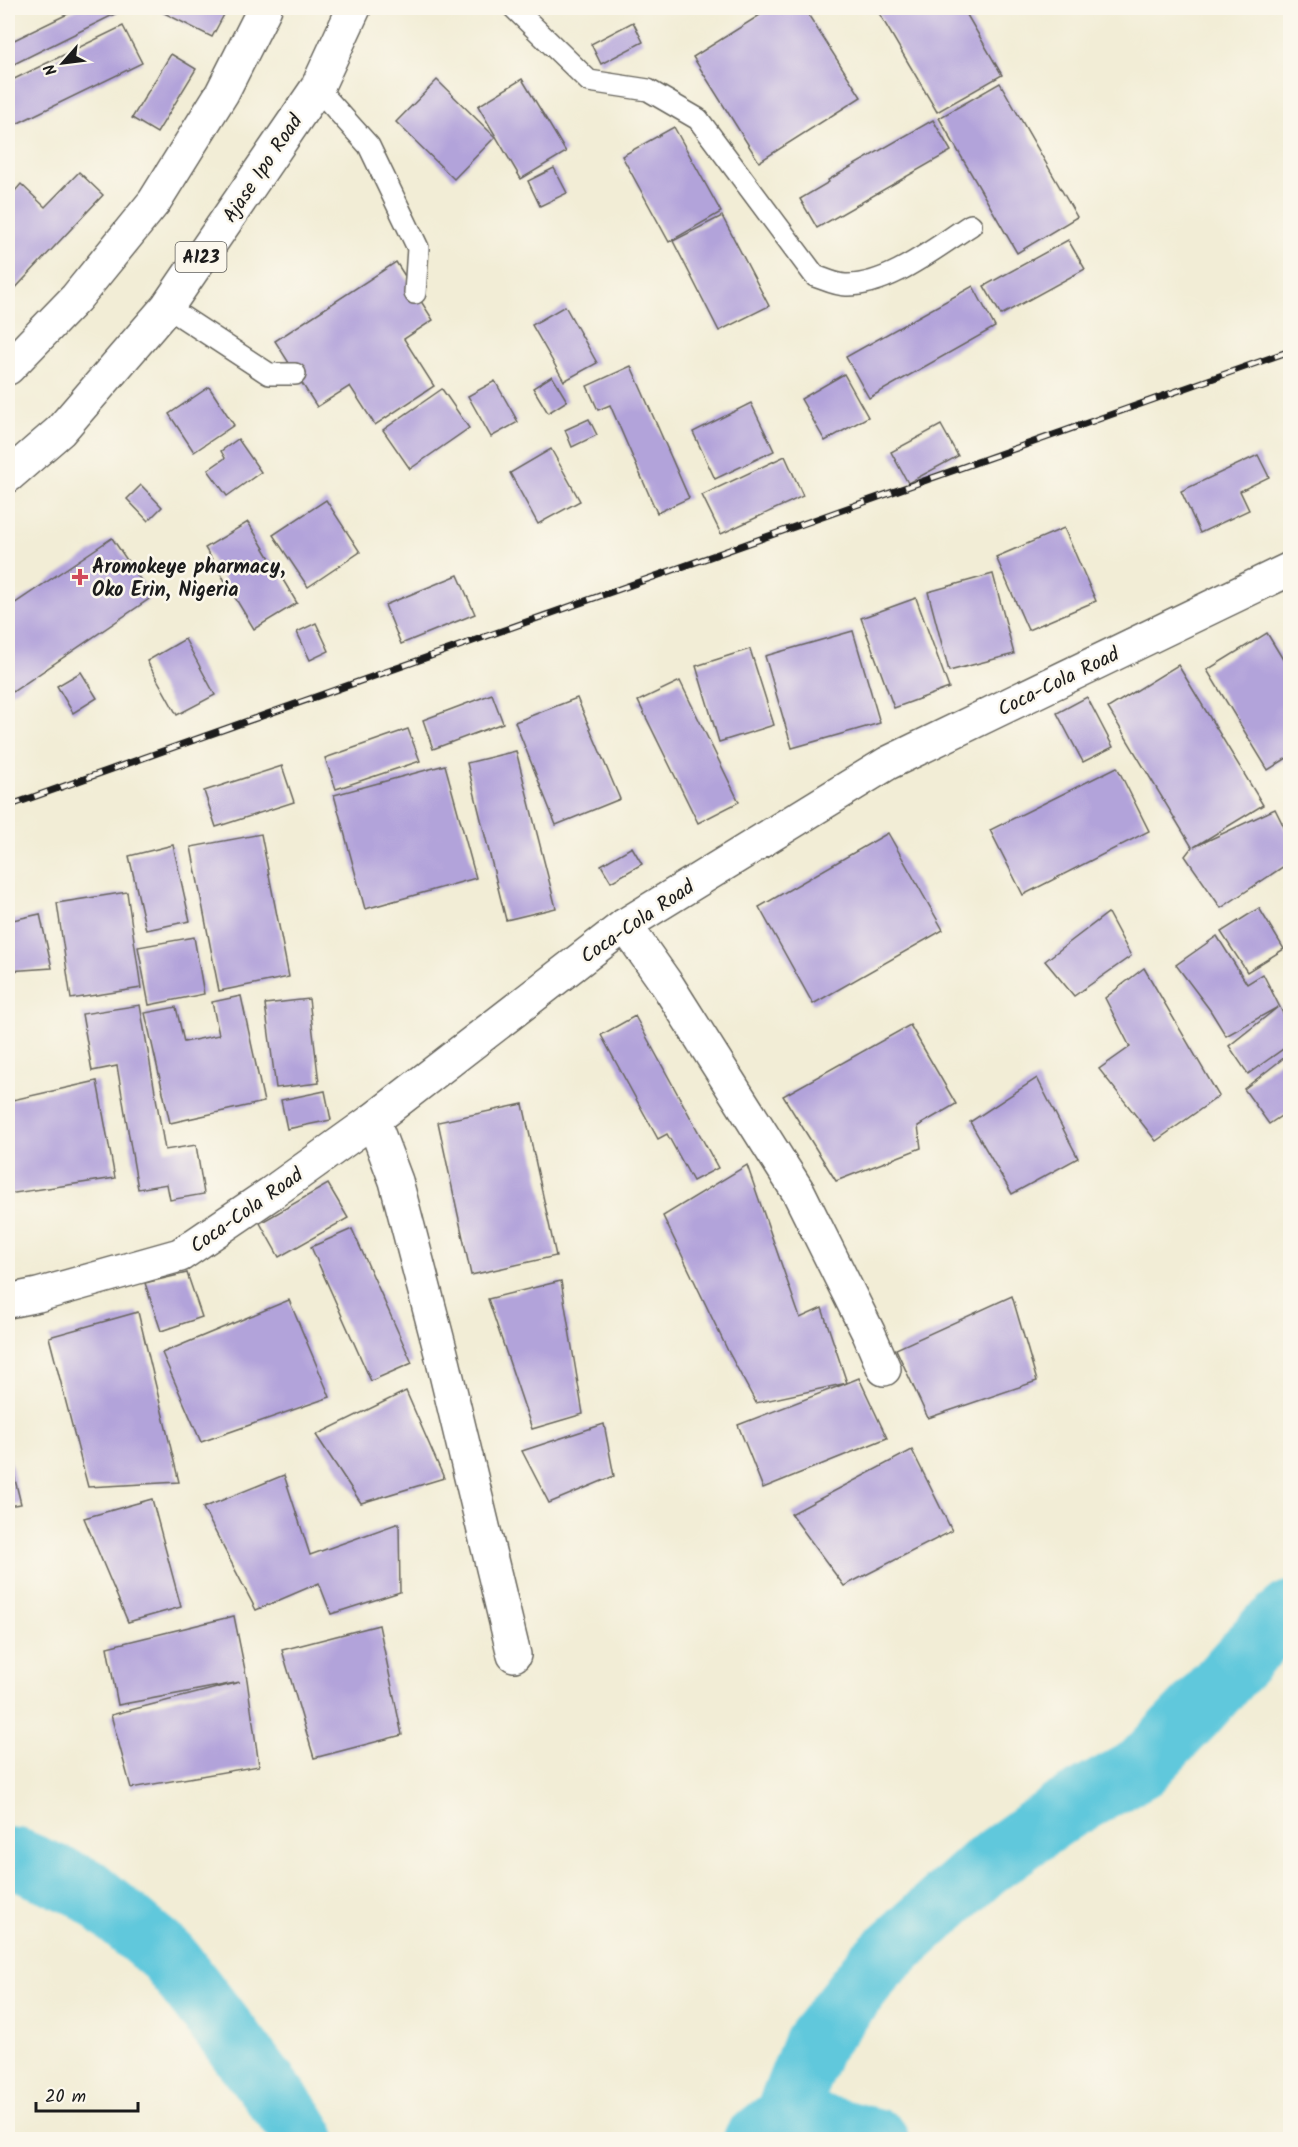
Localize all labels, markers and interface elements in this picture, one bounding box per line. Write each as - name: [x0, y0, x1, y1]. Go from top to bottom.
- north arrow: [33, 33, 93, 93]
- text: N: [38, 59, 64, 80]
- street label: Ajase Ipo Road: [215, 107, 312, 230]
- road number: A123: [176, 242, 226, 272]
- place label: Aromokeye pharmacy, Oko Erin, Nigeria: [92, 552, 285, 607]
- marker: Aromokeye pharmacy, Oko Erin, Nigeria: [73, 570, 87, 584]
- street label: Coca-Cola Road: [993, 639, 1126, 726]
- street label: Coca-Cola Road: [574, 872, 703, 973]
- street label: Coca-Cola Road: [184, 1160, 311, 1263]
- scale bar: [36, 2075, 138, 2113]
- text: 20 m: [45, 2083, 86, 2112]

